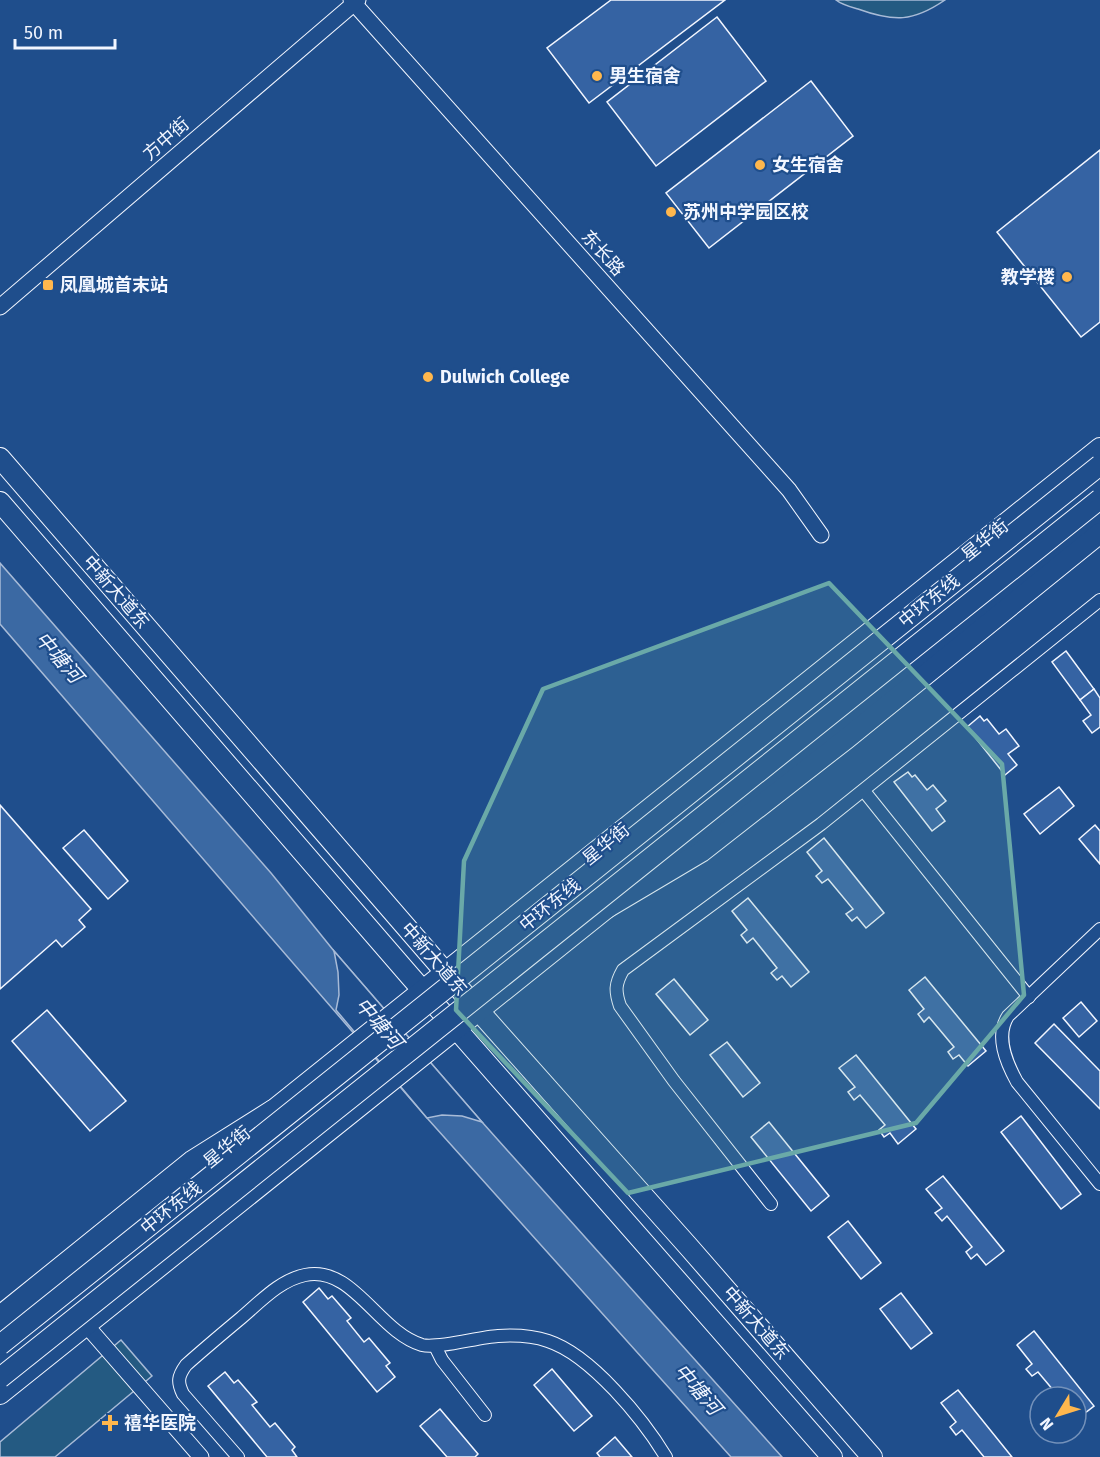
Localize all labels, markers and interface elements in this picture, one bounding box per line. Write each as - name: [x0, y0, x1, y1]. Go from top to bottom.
- scale bar: [15, 12, 116, 50]
- text: 50 m: [24, 22, 63, 44]
- place label: 男生宿舍: [609, 65, 681, 87]
- marker: 男生宿舍: [590, 69, 604, 83]
- street label: 方中街: [138, 113, 194, 165]
- place label: 女生宿舍: [772, 154, 844, 176]
- marker: 女生宿舍: [753, 158, 767, 172]
- place label: 苏州中学园区校: [683, 201, 809, 223]
- marker: 苏州中学园区校: [664, 205, 678, 219]
- street label: 东长路: [577, 226, 629, 280]
- place label: 教学楼: [1001, 266, 1055, 288]
- marker: 教学楼: [1060, 270, 1074, 284]
- place label: 凤凰城首末站: [60, 274, 168, 296]
- marker: 凤凰城首末站: [41, 278, 55, 292]
- place label: Dulwich College: [440, 366, 570, 388]
- marker: Dulwich College: [421, 370, 435, 384]
- street label: 星华街: [957, 514, 1013, 566]
- street label: 中新大道东: [78, 551, 154, 633]
- street label: 中环东线: [894, 570, 964, 632]
- water label: 中塘河: [30, 626, 90, 691]
- street label: 星华街: [578, 818, 634, 870]
- street label: 中环东线: [515, 874, 585, 936]
- street label: 中新大道东: [396, 918, 472, 1000]
- water label: 中塘河: [350, 992, 410, 1057]
- street label: 星华街: [199, 1121, 255, 1173]
- street label: 中环东线: [136, 1177, 206, 1239]
- street label: 中新大道东: [718, 1282, 794, 1364]
- water label: 中塘河: [669, 1358, 729, 1423]
- north arrow: [1028, 1385, 1088, 1445]
- place label: 禧华医院: [124, 1412, 196, 1434]
- marker: 禧华医院: [101, 1414, 119, 1432]
- text: N: [1036, 1414, 1057, 1434]

